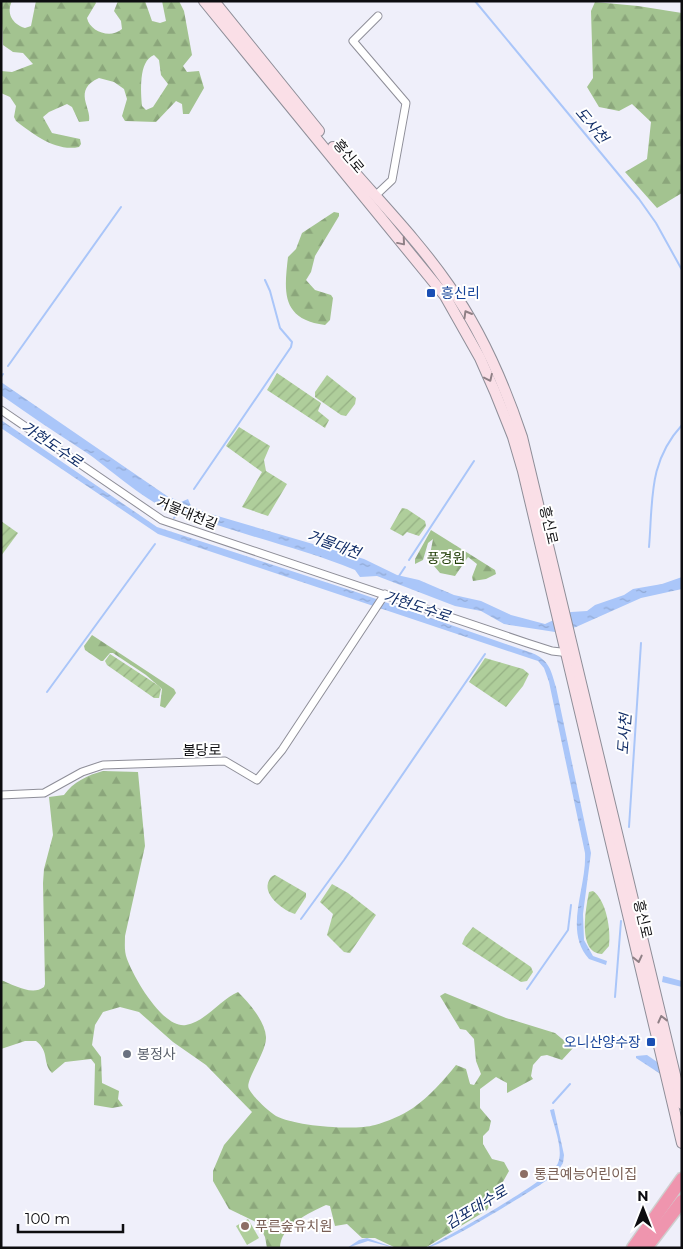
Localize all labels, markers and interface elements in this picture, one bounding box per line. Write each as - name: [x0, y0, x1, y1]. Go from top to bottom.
- water label: 도사천: [571, 103, 614, 149]
- street label: 흥신로: [330, 135, 368, 177]
- one-way arrow: [396, 236, 405, 245]
- place label: 흥신리: [441, 284, 480, 302]
- marker: 흥신리: [425, 287, 437, 299]
- one-way arrow: [463, 310, 473, 319]
- one-way arrow: [483, 373, 493, 382]
- water label: 가현도수로: [18, 417, 87, 472]
- street label: 거물대천길: [154, 493, 220, 533]
- street label: 흥신로: [536, 504, 562, 546]
- water label: 거물대천: [305, 526, 365, 563]
- park label: 풍경원: [427, 549, 465, 567]
- water label: 가현도수로: [381, 586, 454, 626]
- water label: 도사천: [613, 710, 635, 755]
- street label: 불당로: [183, 741, 221, 759]
- street label: 흥신로: [630, 898, 656, 940]
- one-way arrow: [632, 955, 643, 964]
- one-way arrow: [658, 1016, 668, 1024]
- place label: 오니산양수장: [564, 1033, 641, 1051]
- marker: 오니산양수장: [645, 1036, 657, 1048]
- place label: 봉정사: [137, 1045, 176, 1063]
- marker: 봉정사: [121, 1048, 133, 1060]
- place label: 통큰예능어린이집: [534, 1165, 637, 1183]
- marker: 통큰예능어린이집: [518, 1168, 530, 1180]
- water label: 김포대수로: [442, 1180, 511, 1233]
- north arrow: [618, 1184, 668, 1234]
- text: N: [637, 1187, 649, 1205]
- scale bar: [18, 1202, 122, 1234]
- text: 100 m: [25, 1209, 70, 1228]
- place label: 푸른숲유치원: [255, 1217, 332, 1235]
- marker: 푸른숲유치원: [239, 1220, 251, 1232]

